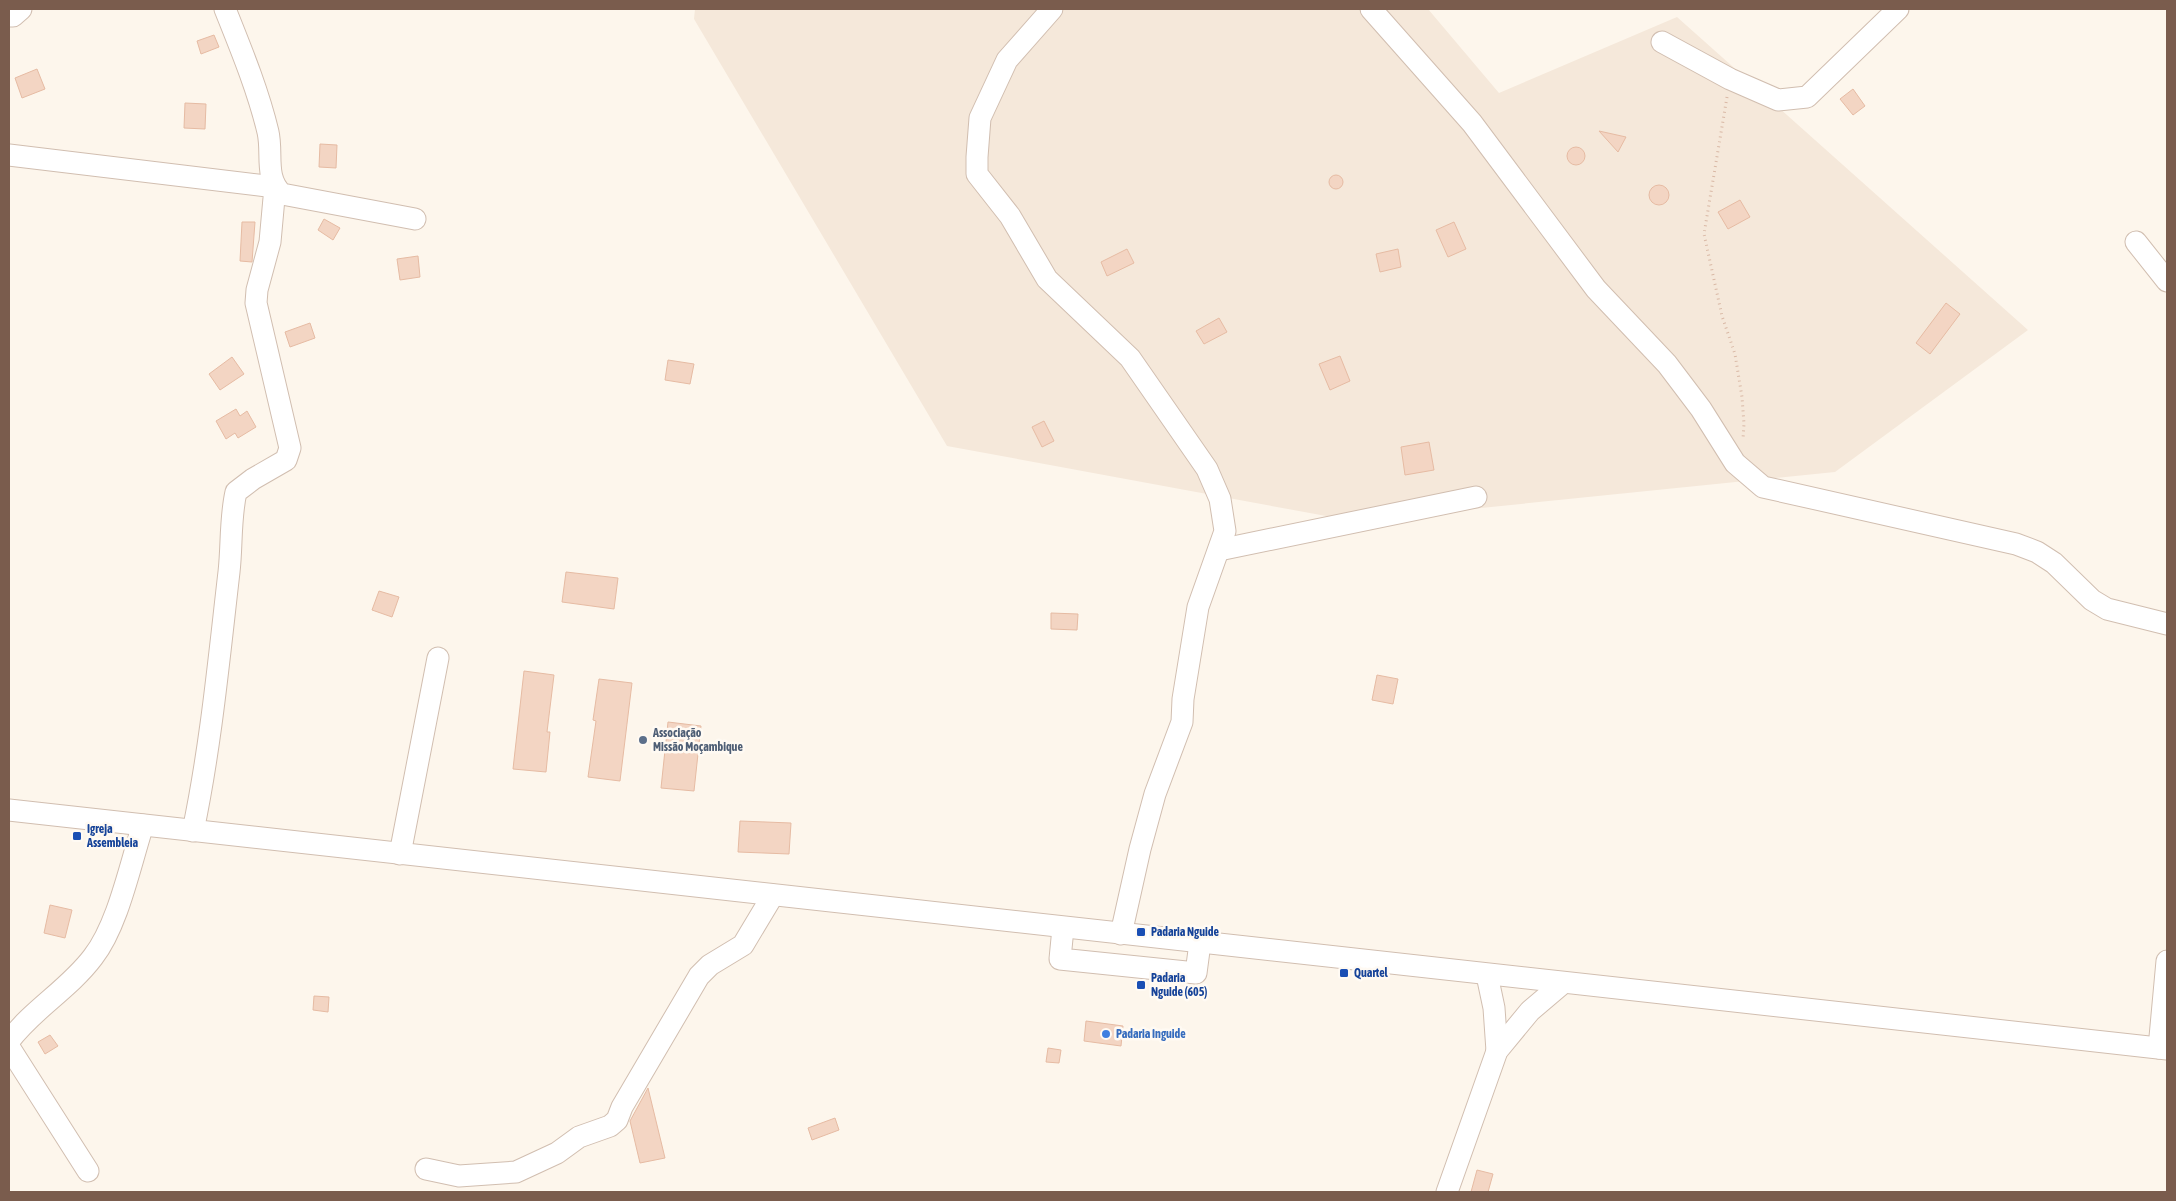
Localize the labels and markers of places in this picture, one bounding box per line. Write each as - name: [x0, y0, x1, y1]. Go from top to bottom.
- place label: Associação Missão Moçambique: [652, 726, 743, 754]
- marker: Associação Missão Moçambique: [637, 734, 649, 746]
- place label: Igreja Assembleia: [86, 822, 138, 850]
- marker: Igreja Assembleia: [71, 830, 83, 842]
- place label: Padaria Nguide: [1151, 925, 1219, 939]
- marker: Padaria Nguide: [1135, 926, 1147, 938]
- place label: Quartel: [1354, 966, 1389, 980]
- marker: Quartel: [1338, 967, 1350, 979]
- place label: Padaria Nguide (605): [1151, 971, 1207, 999]
- marker: Padaria Nguide (605): [1135, 979, 1147, 991]
- place label: Padaria Inguide: [1116, 1027, 1186, 1041]
- marker: Padaria Inguide: [1100, 1028, 1112, 1040]

